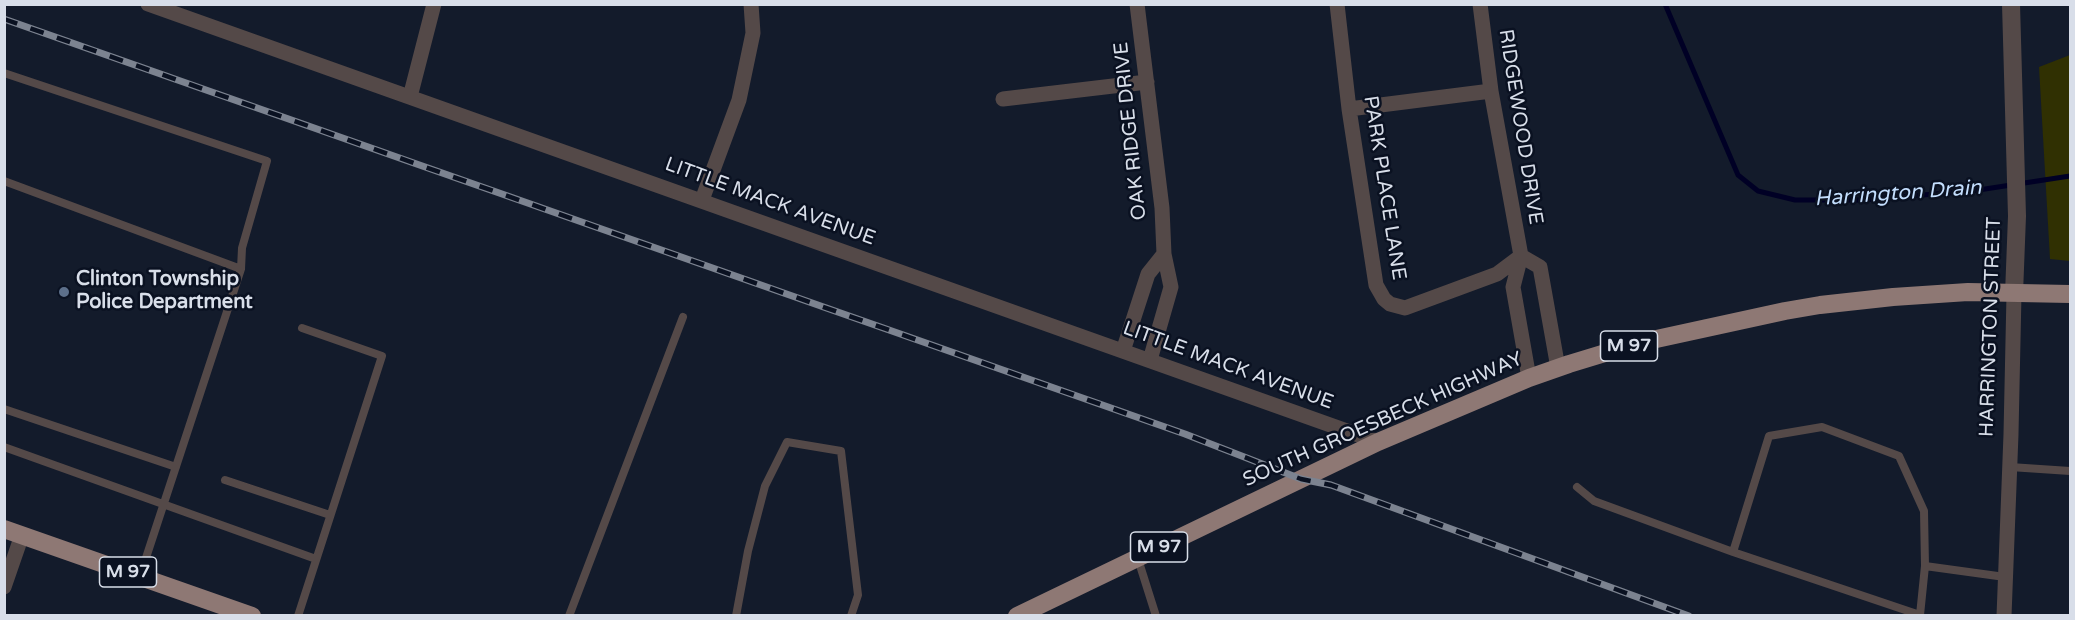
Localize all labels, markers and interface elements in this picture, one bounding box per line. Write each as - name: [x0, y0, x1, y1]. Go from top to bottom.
- street label: RIDGEWOOD DRIVE: [1493, 28, 1547, 226]
- street label: OAK RIDGE DRIVE: [1110, 41, 1152, 221]
- street label: PARK PLACE LANE: [1358, 94, 1410, 282]
- street label: LITTLE MACK AVENUE: [662, 153, 878, 251]
- water label: Harrington Drain: [1814, 176, 1982, 212]
- street label: HARRINGTON STREET: [1975, 216, 2007, 438]
- place label: Clinton Township Police Department: [76, 268, 253, 315]
- marker: Clinton Township Police Department: [57, 285, 71, 299]
- street label: LITTLE MACK AVENUE: [1120, 317, 1336, 415]
- road number: M 97: [1600, 331, 1658, 361]
- street label: SOUTH GROESBECK HIGHWAY: [1239, 347, 1527, 493]
- road number: M 97: [1130, 532, 1188, 562]
- road number: M 97: [100, 557, 156, 587]

